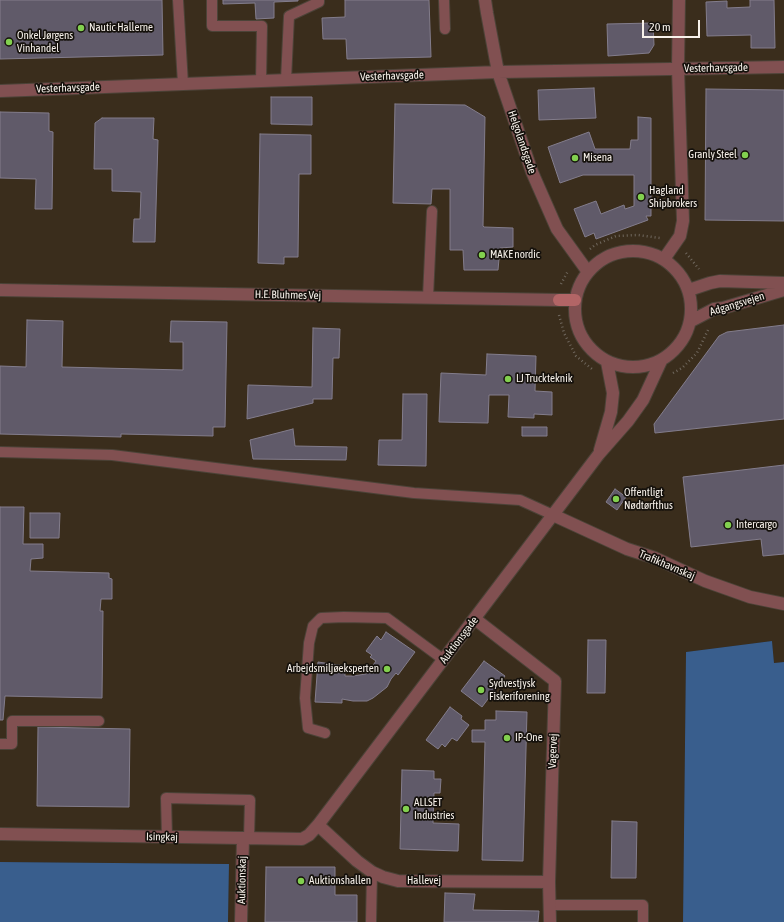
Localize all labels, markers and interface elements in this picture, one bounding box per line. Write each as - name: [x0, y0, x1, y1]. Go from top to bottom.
- scale bar: [644, 12, 702, 38]
- text: 20 m: [649, 20, 671, 34]
- place label: Nautic Hallerne: [89, 21, 153, 35]
- marker: Nautic Hallerne: [76, 23, 86, 33]
- place label: Onkel Jørgens Vinhandel: [17, 29, 73, 55]
- marker: Onkel Jørgens Vinhandel: [4, 37, 14, 47]
- street label: Vesterhavsgade: [684, 61, 748, 75]
- street label: Vesterhavsgade: [360, 68, 424, 84]
- street label: Vesterhavsgade: [36, 80, 100, 96]
- street label: Helgolandsgade: [505, 109, 539, 175]
- place label: Granly Steel: [688, 148, 737, 162]
- marker: Granly Steel: [740, 150, 750, 160]
- place label: Misena: [583, 151, 612, 165]
- marker: Misena: [570, 153, 580, 163]
- place label: Hagland Shipbrokers: [649, 184, 697, 210]
- marker: Hagland Shipbrokers: [636, 192, 646, 202]
- place label: MAKE nordic: [490, 248, 540, 262]
- marker: MAKE nordic: [477, 250, 487, 260]
- street label: H.E. Bluhmes Vej: [255, 288, 321, 302]
- street label: Adgangsvejen: [708, 289, 766, 319]
- place label: LJ Truckteknik: [516, 372, 573, 386]
- marker: LJ Truckteknik: [503, 374, 513, 384]
- place label: Offentligt Nødtørfthus: [624, 486, 673, 512]
- marker: Offentligt Nødtørfthus: [611, 494, 621, 504]
- place label: Intercargo: [736, 518, 777, 532]
- marker: Intercargo: [723, 520, 733, 530]
- street label: Trafikhavnskaj: [637, 547, 697, 583]
- street label: Auktionsgade: [437, 614, 481, 666]
- place label: Arbejdsmiljøeksperten: [287, 662, 379, 676]
- marker: Arbejdsmiljøeksperten: [382, 664, 392, 674]
- place label: Sydvestjysk Fiskeriforening: [489, 677, 550, 703]
- marker: Sydvestjysk Fiskeriforening: [476, 685, 486, 695]
- place label: IP-One: [515, 731, 543, 745]
- marker: IP-One: [502, 733, 512, 743]
- street label: Vagervej: [546, 733, 560, 769]
- place label: ALLSET Industries: [414, 796, 454, 822]
- marker: ALLSET Industries: [401, 804, 411, 814]
- street label: Isingkaj: [146, 830, 178, 844]
- street label: Auktionskaj: [235, 856, 249, 904]
- place label: Auktionshallen: [309, 874, 371, 888]
- street label: Hallevej: [407, 874, 441, 888]
- marker: Auktionshallen: [296, 876, 306, 886]

